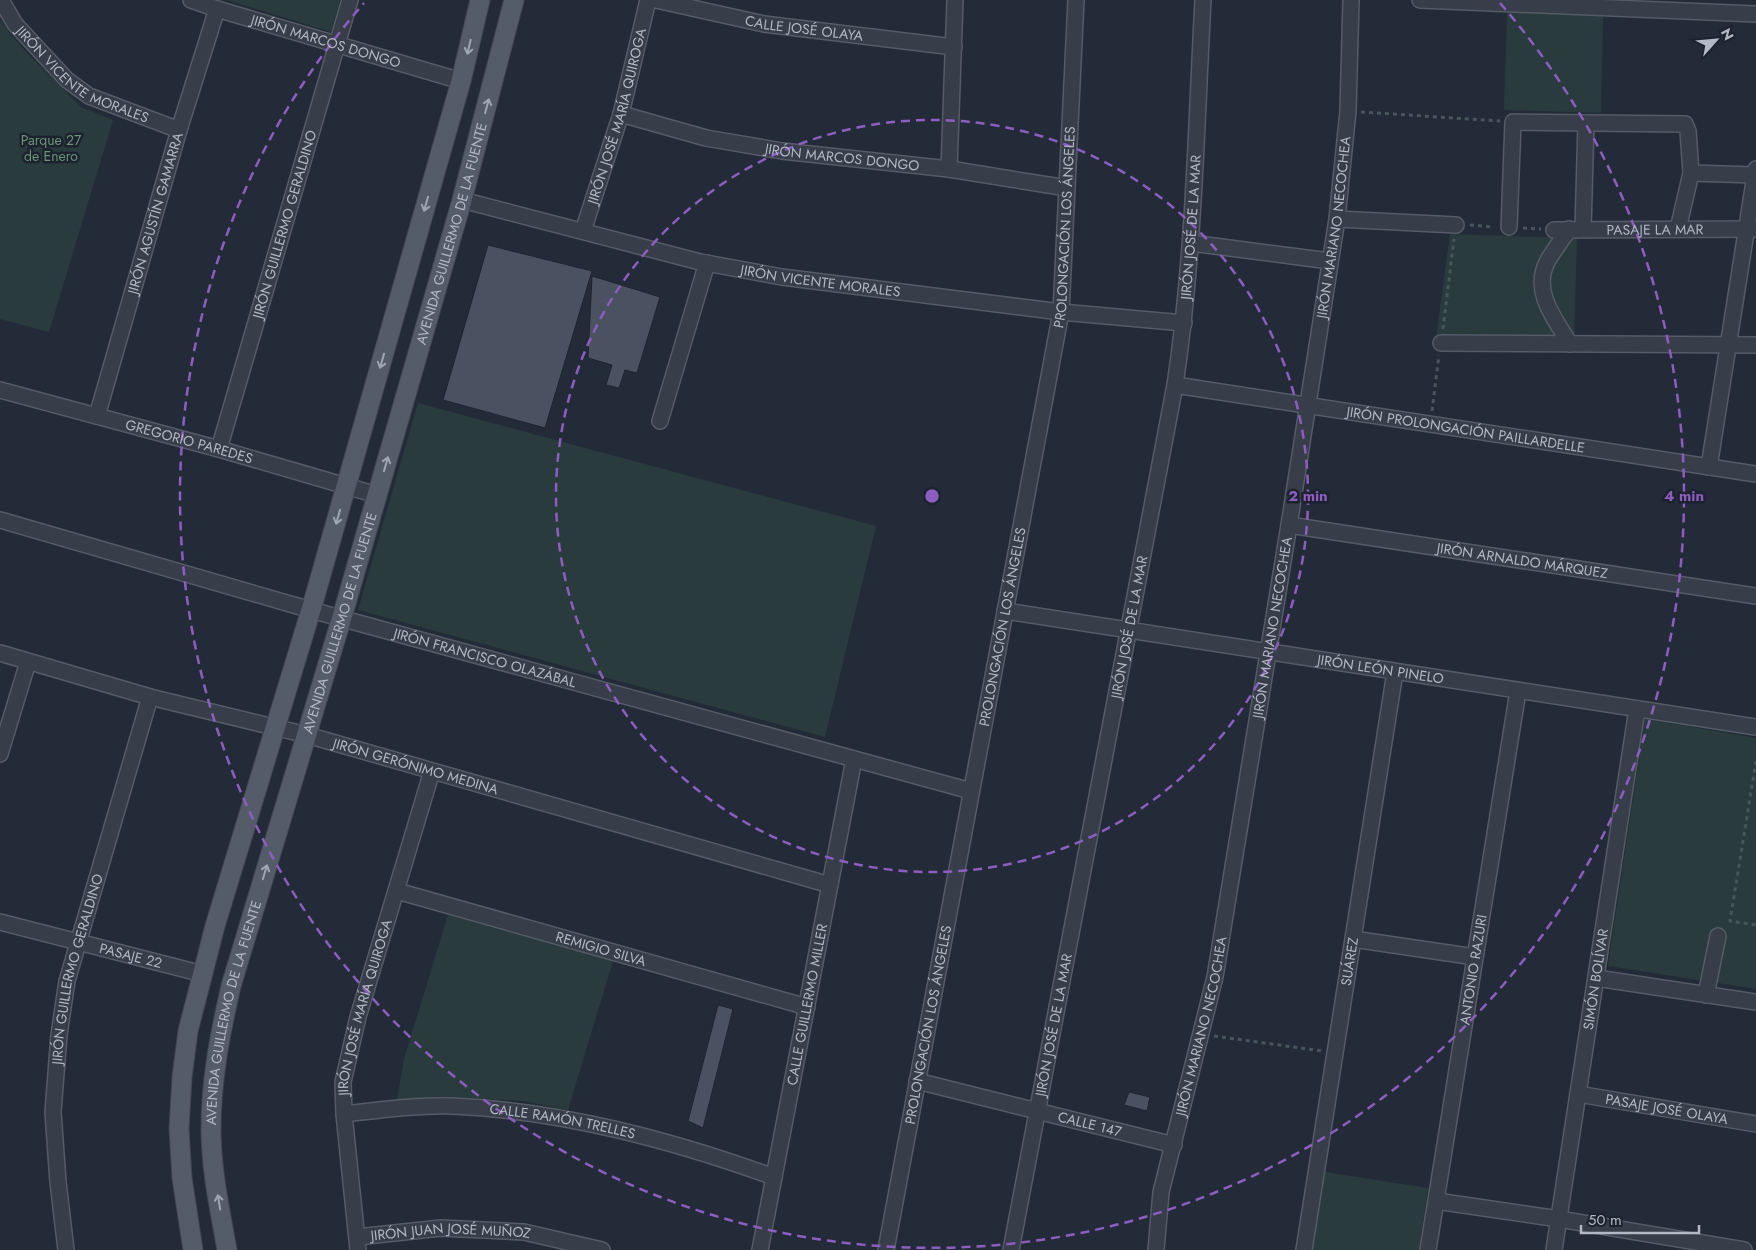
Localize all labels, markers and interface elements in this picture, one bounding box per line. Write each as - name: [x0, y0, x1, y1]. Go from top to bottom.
- street label: JIRÓN MARCOS DONGO: [247, 9, 403, 73]
- street label: CALLE JOSÉ OLAYA: [743, 10, 865, 46]
- north arrow: [1691, 15, 1741, 65]
- street label: JIRÓN VICENTE MORALES: [10, 20, 152, 128]
- street label: JIRÓN JOSÉ MARÍA QUIROGA: [582, 25, 651, 208]
- text: N: [1716, 25, 1739, 44]
- one-way arrow: [464, 39, 473, 55]
- one-way arrow: [483, 98, 492, 114]
- street label: AVENIDA GUILLERMO DE LA FUENTE: [411, 120, 492, 347]
- street label: PROLONGACIÓN LOS ÁNGELES: [1048, 126, 1080, 330]
- street label: JIRÓN GUILLERMO GERALDINO: [247, 128, 322, 323]
- street label: JIRÓN AGUSTÍN GAMARRA: [122, 129, 188, 298]
- park label: Parque 27 de Enero: [21, 130, 82, 166]
- street label: JIRÓN MARIANO NECOCHEA: [1311, 134, 1355, 322]
- street label: JIRÓN MARCOS DONGO: [762, 138, 920, 176]
- street label: JIRÓN JOSÉ DE LA MAR: [1175, 154, 1206, 302]
- one-way arrow: [421, 196, 430, 212]
- street label: PASAJE LA MAR: [1607, 219, 1704, 240]
- street label: JIRÓN VICENTE MORALES: [737, 259, 902, 302]
- one-way arrow: [376, 352, 386, 368]
- street label: JIRÓN PROLONGACIÓN PAILLARDELLE: [1343, 401, 1586, 458]
- street label: GREGORIO PAREDES: [123, 414, 256, 468]
- one-way arrow: [382, 457, 391, 473]
- text: 2 min: [1288, 485, 1328, 507]
- text: 4 min: [1664, 485, 1704, 507]
- centre of rings: [923, 487, 941, 505]
- one-way arrow: [332, 509, 342, 525]
- street label: AVENIDA GUILLERMO DE LA FUENTE: [298, 510, 382, 736]
- street label: PROLONGACIÓN LOS ÁNGELES: [974, 525, 1031, 728]
- street label: JIRÓN MARIANO NECOCHEA: [1247, 534, 1297, 722]
- street label: JIRÓN ARNALDO MÁRQUEZ: [1433, 537, 1610, 583]
- street label: JIRÓN JOSÉ DE LA MAR: [1105, 554, 1152, 702]
- street label: JIRÓN FRANCISCO OLAZÁBAL: [389, 623, 579, 692]
- street label: JIRÓN LEÓN PINELO: [1314, 649, 1445, 689]
- street label: JIRÓN GERÓNIMO MEDINA: [329, 732, 502, 800]
- one-way arrow: [261, 864, 271, 880]
- street label: JIRÓN GUILLERMO GERALDINO: [47, 871, 108, 1067]
- street label: AVENIDA GUILLERMO DE LA FUENTE: [201, 898, 266, 1125]
- street label: ANTONIO RAZURI: [1454, 913, 1492, 1026]
- street label: JIRÓN JOSÉ MARÍA QUIROGA: [333, 916, 397, 1098]
- street label: CALLE GUILLERMO MILLER: [782, 922, 832, 1087]
- street label: PROLONGACIÓN LOS ÁNGELES: [900, 923, 956, 1126]
- street label: REMIGIO SILVA: [554, 926, 649, 971]
- street label: SIMÓN BOLÍVAR: [1578, 927, 1613, 1031]
- street label: JIRÓN MARIANO NECOCHEA: [1170, 934, 1232, 1120]
- street label: SUÁREZ: [1336, 935, 1363, 987]
- street label: PASAJE 22: [97, 938, 164, 973]
- street label: JIRÓN JOSÉ DE LA MAR: [1030, 952, 1077, 1100]
- street label: PASAJE JOSÉ OLAYA: [1604, 1089, 1730, 1129]
- street label: CALLE RAMÓN TRELLES: [489, 1099, 638, 1144]
- street label: CALLE 147: [1056, 1106, 1124, 1142]
- one-way arrow: [213, 1194, 223, 1210]
- scale bar: [1581, 1202, 1698, 1234]
- text: 50 m: [1588, 1209, 1622, 1231]
- street label: JIRÓN JUAN JOSÉ MUÑOZ: [368, 1218, 533, 1246]

